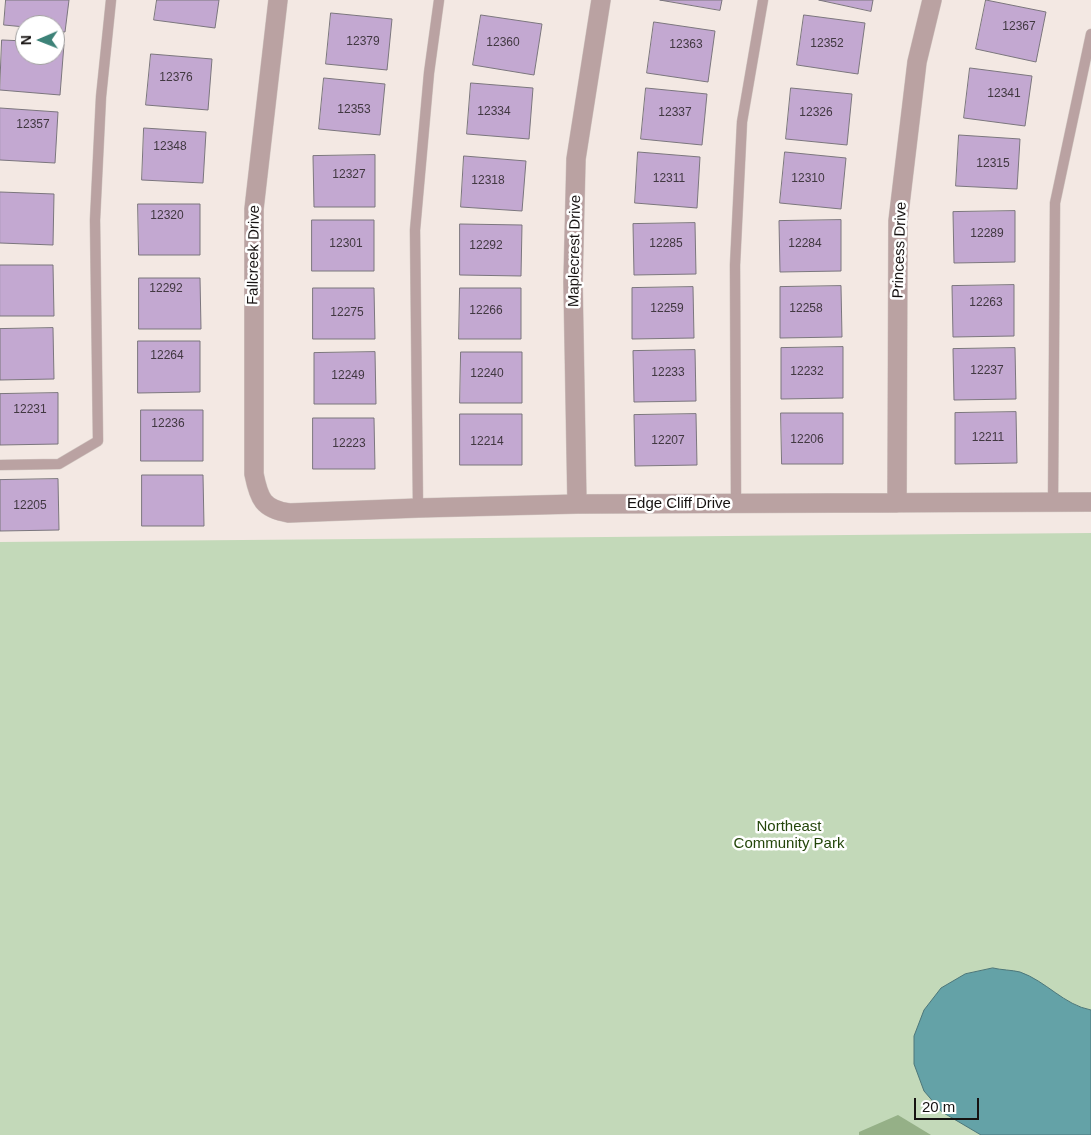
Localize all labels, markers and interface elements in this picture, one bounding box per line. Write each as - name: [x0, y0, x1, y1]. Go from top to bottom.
- north arrow: [15, 15, 65, 65]
- house number: 12367: [1002, 20, 1036, 34]
- text: N: [18, 35, 34, 45]
- house number: 12379: [346, 35, 380, 49]
- house number: 12360: [486, 36, 520, 50]
- house number: 12352: [810, 37, 844, 51]
- house number: 12363: [669, 38, 703, 52]
- house number: 12376: [159, 71, 193, 85]
- house number: 12341: [987, 87, 1021, 101]
- house number: 12353: [337, 103, 371, 117]
- house number: 12334: [477, 105, 511, 119]
- house number: 12337: [658, 106, 692, 120]
- house number: 12326: [799, 106, 833, 120]
- house number: 12357: [16, 118, 50, 132]
- house number: 12348: [153, 140, 187, 154]
- house number: 12315: [976, 157, 1010, 171]
- house number: 12327: [332, 168, 366, 182]
- house number: 12311: [653, 172, 685, 186]
- house number: 12310: [791, 172, 825, 186]
- house number: 12318: [471, 174, 505, 188]
- street label: Maplecrest Drive: [565, 195, 585, 307]
- street label: Princess Drive: [889, 201, 911, 299]
- street label: Fallcreek Drive: [244, 205, 264, 305]
- house number: 12320: [150, 209, 184, 223]
- house number: 12289: [970, 227, 1004, 241]
- house number: 12301: [329, 237, 363, 251]
- house number: 12285: [649, 237, 683, 251]
- house number: 12284: [788, 237, 822, 251]
- house number: 12292: [469, 239, 503, 253]
- house number: 12292: [149, 282, 183, 296]
- house number: 12263: [969, 296, 1003, 310]
- house number: 12259: [650, 302, 684, 316]
- house number: 12258: [789, 302, 823, 316]
- house number: 12266: [469, 304, 503, 318]
- house number: 12275: [330, 306, 364, 320]
- house number: 12264: [150, 349, 184, 363]
- house number: 12237: [970, 364, 1004, 378]
- house number: 12232: [790, 365, 824, 379]
- house number: 12233: [651, 366, 685, 380]
- house number: 12240: [470, 367, 504, 381]
- house number: 12249: [331, 369, 365, 383]
- house number: 12231: [13, 403, 47, 417]
- house number: 12236: [151, 417, 185, 431]
- house number: 12211: [972, 431, 1004, 445]
- house number: 12206: [790, 433, 824, 447]
- house number: 12207: [651, 434, 685, 448]
- house number: 12214: [470, 435, 504, 449]
- house number: 12223: [332, 437, 366, 451]
- street label: Edge Cliff Drive: [627, 495, 731, 513]
- house number: 12205: [13, 499, 47, 513]
- park label: Northeast Community Park: [734, 818, 844, 853]
- scale bar: [916, 1088, 981, 1120]
- text: 20 m: [922, 1098, 955, 1115]

